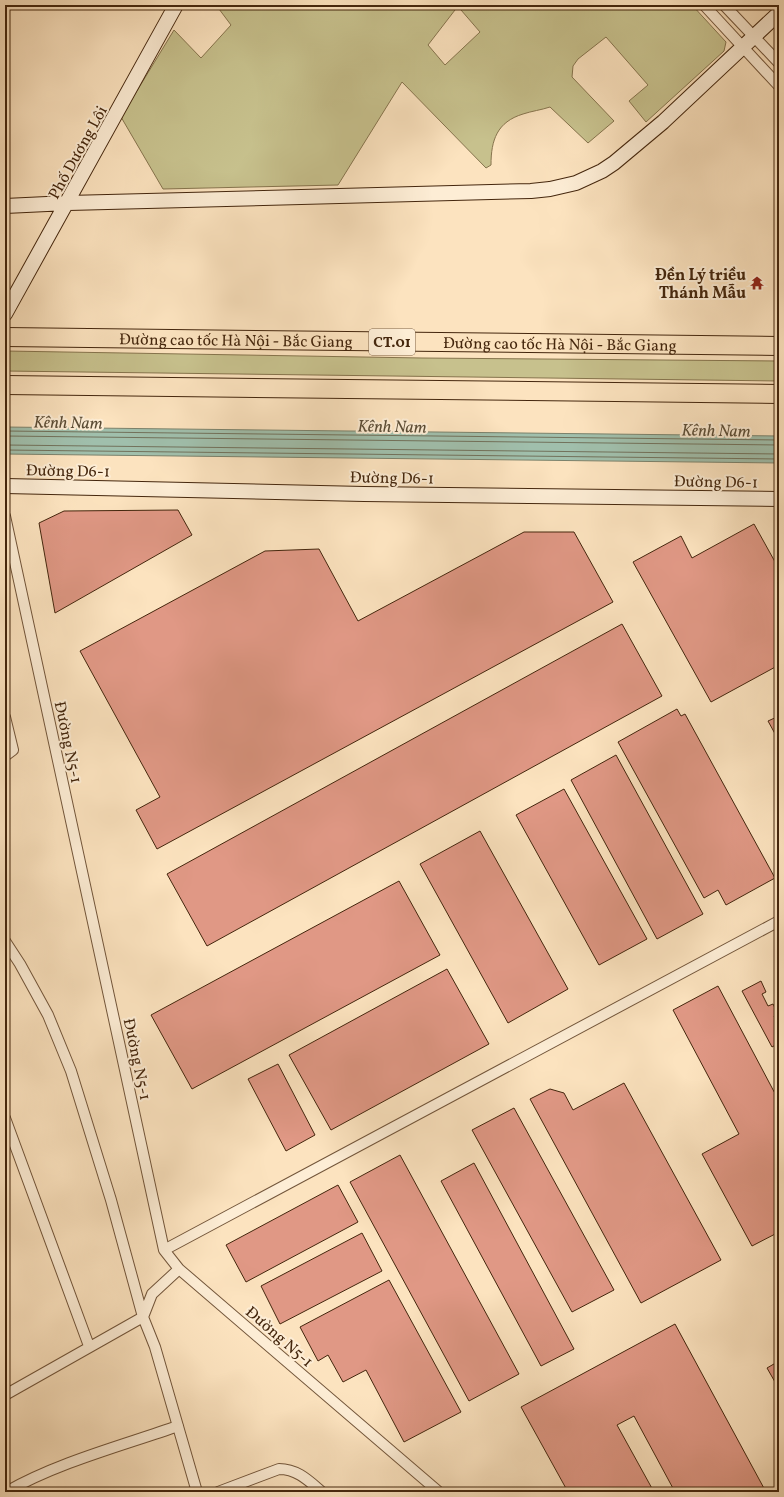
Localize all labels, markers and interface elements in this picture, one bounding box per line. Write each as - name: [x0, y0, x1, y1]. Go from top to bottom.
- street label: Phố Dương Lôi: [44, 102, 114, 204]
- place label: Đền Lý triều Thánh Mẫu: [655, 265, 746, 305]
- temple icon: Đền Lý triều Thánh Mẫu: [749, 275, 765, 291]
- street label: Đường cao tốc Hà Nội - Bắc Giang: [119, 329, 353, 354]
- road number: CT.01: [369, 329, 415, 355]
- street label: Đường cao tốc Hà Nội - Bắc Giang: [443, 333, 677, 358]
- water label: Kênh Nam: [33, 411, 103, 436]
- water label: Kênh Nam: [357, 415, 427, 440]
- water label: Kênh Nam: [681, 419, 751, 444]
- street label: Đường D6-1: [26, 460, 110, 484]
- street label: Đường D6-1: [350, 467, 434, 491]
- street label: Đường D6-1: [674, 471, 758, 495]
- street label: Đường N5-1: [48, 699, 86, 786]
- street label: Đường N5-1: [117, 1016, 155, 1103]
- street label: Đường N5-1: [240, 1302, 317, 1373]

